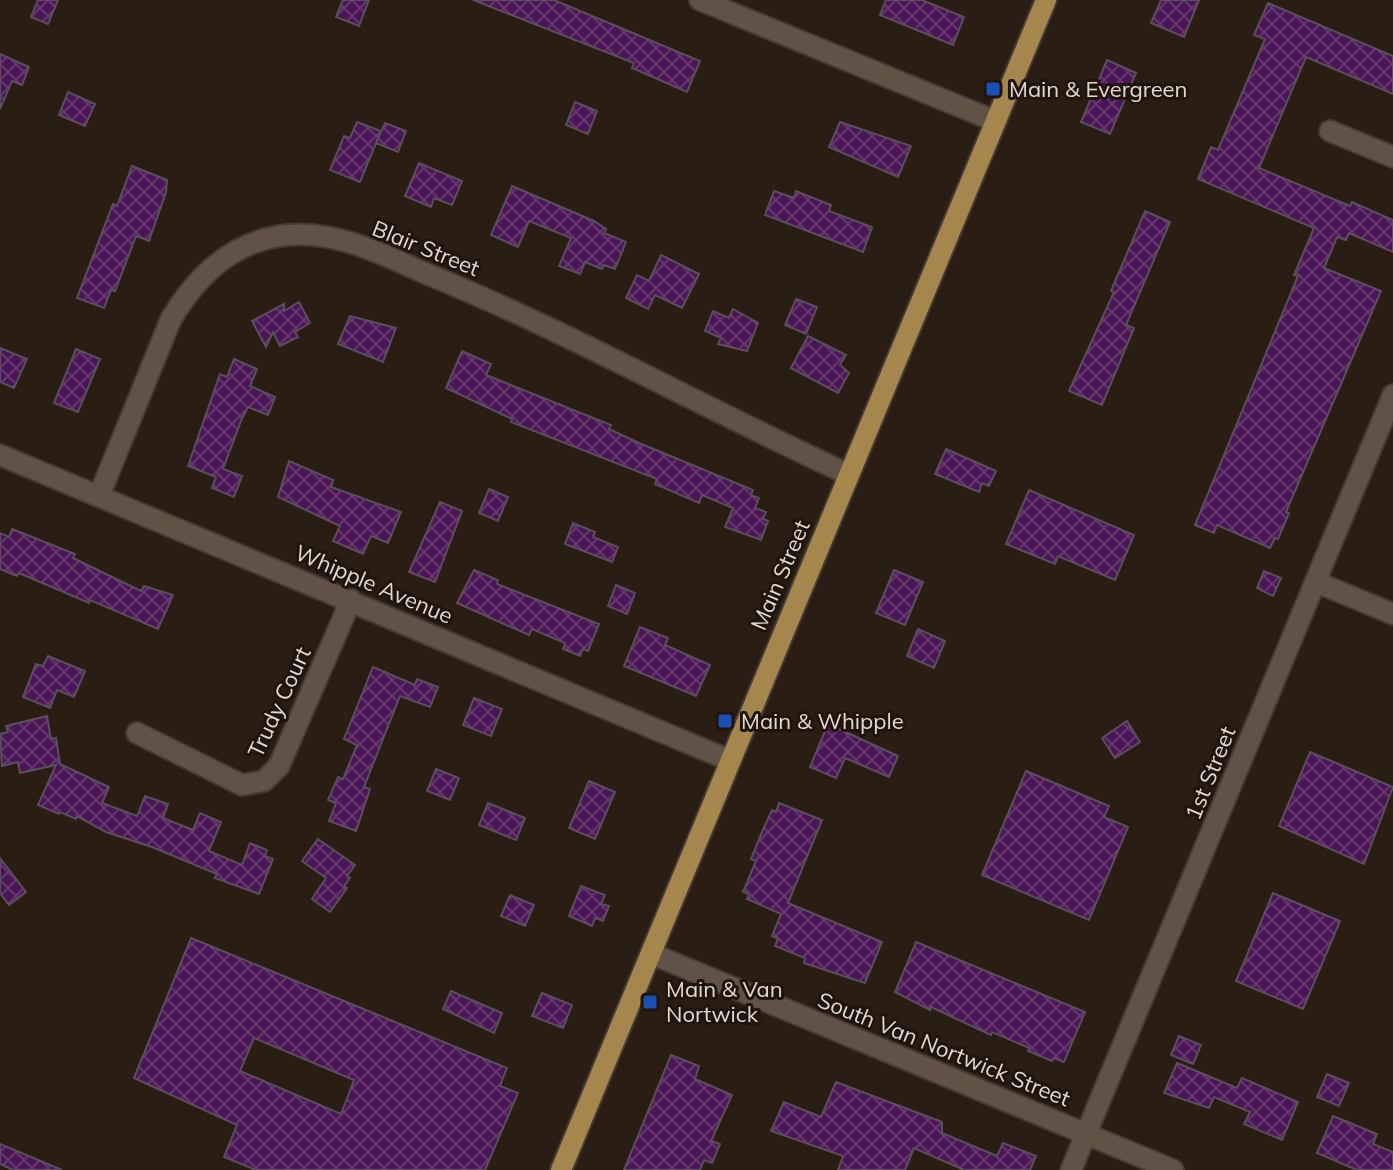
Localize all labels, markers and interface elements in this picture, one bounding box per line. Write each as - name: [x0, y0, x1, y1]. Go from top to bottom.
- place label: Main & Evergreen: [1009, 75, 1187, 103]
- marker: Main & Evergreen: [984, 80, 1002, 98]
- street label: Blair Street: [368, 214, 484, 282]
- street label: Main Street: [744, 516, 816, 634]
- street label: Whipple Avenue: [291, 538, 457, 630]
- street label: Trudy Court: [241, 642, 317, 762]
- place label: Main & Whipple: [741, 707, 904, 735]
- marker: Main & Whipple: [716, 712, 734, 730]
- street label: 1st Street: [1179, 722, 1241, 824]
- place label: Main & Van Nortwick: [666, 975, 783, 1028]
- street label: South Van Nortwick Street: [814, 985, 1075, 1113]
- marker: Main & Van Nortwick: [641, 993, 659, 1011]

